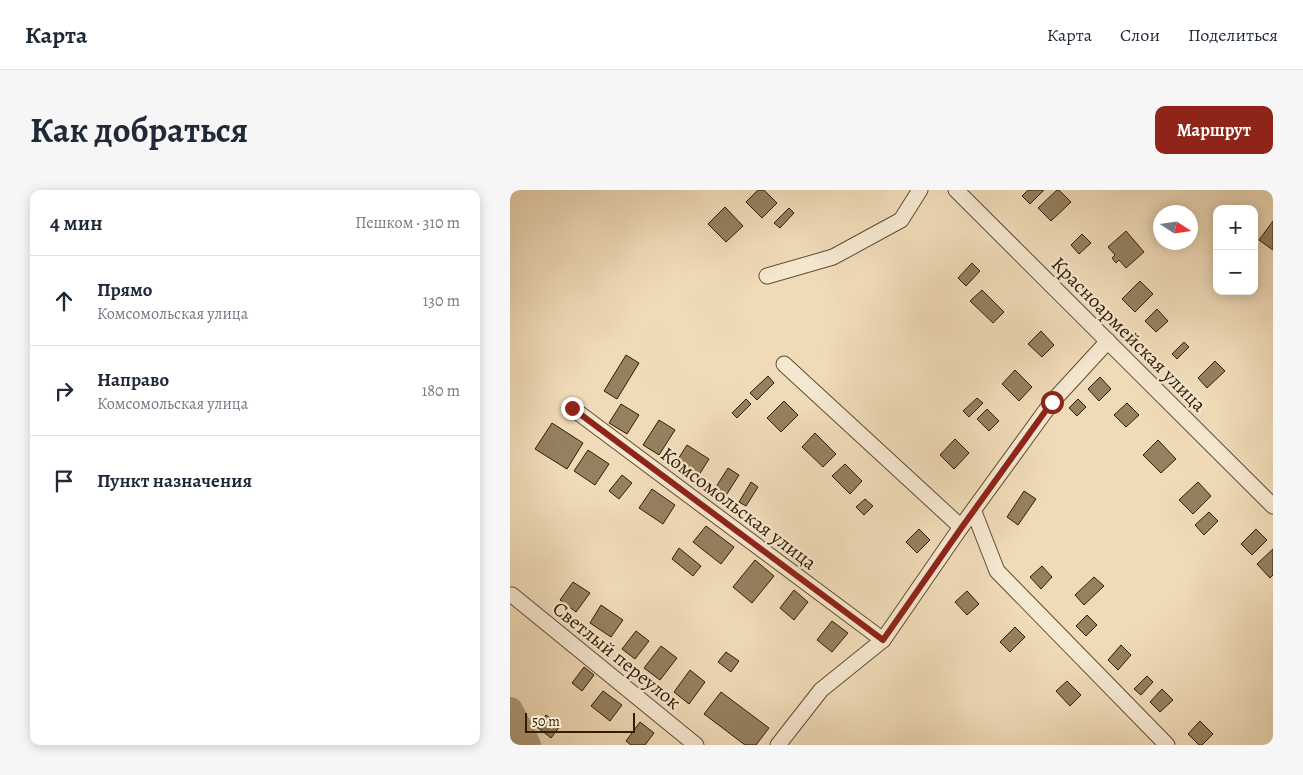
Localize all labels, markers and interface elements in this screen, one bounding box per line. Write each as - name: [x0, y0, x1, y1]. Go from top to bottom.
- text: Карта: [25, 19, 87, 51]
- text: Карта: [1047, 23, 1092, 47]
- text: Слои: [1120, 23, 1160, 47]
- text: Поделиться: [1188, 23, 1278, 47]
- text: Как добраться: [30, 106, 248, 154]
- button: Маршрут: [1155, 106, 1273, 154]
- north arrow: [1153, 205, 1198, 250]
- map controls: [1213, 205, 1258, 295]
- button: +: [1213, 205, 1258, 250]
- text: 4 мин: [50, 209, 103, 237]
- text: Пешком · 310 m: [355, 212, 460, 234]
- button: −: [1213, 250, 1258, 295]
- street label: Красноармейская улица: [1045, 251, 1213, 418]
- text: Прямо: [97, 277, 152, 303]
- icon: ahead: [50, 287, 78, 315]
- text: 130 m: [423, 290, 460, 312]
- text: Комсомольская улица: [97, 303, 248, 325]
- text: Направо: [97, 367, 169, 393]
- icon: right: [50, 377, 78, 405]
- text: 180 m: [422, 380, 460, 402]
- route start: [1041, 391, 1064, 414]
- text: Комсомольская улица: [97, 393, 248, 415]
- route end: [561, 397, 584, 420]
- street label: Комсомольская улица: [655, 441, 823, 576]
- icon: arrive: [50, 467, 78, 495]
- text: Пункт назначения: [97, 468, 252, 494]
- street label: Светлый переулок: [547, 595, 687, 716]
- scale bar: [525, 710, 635, 733]
- text: 50 m: [532, 712, 560, 731]

